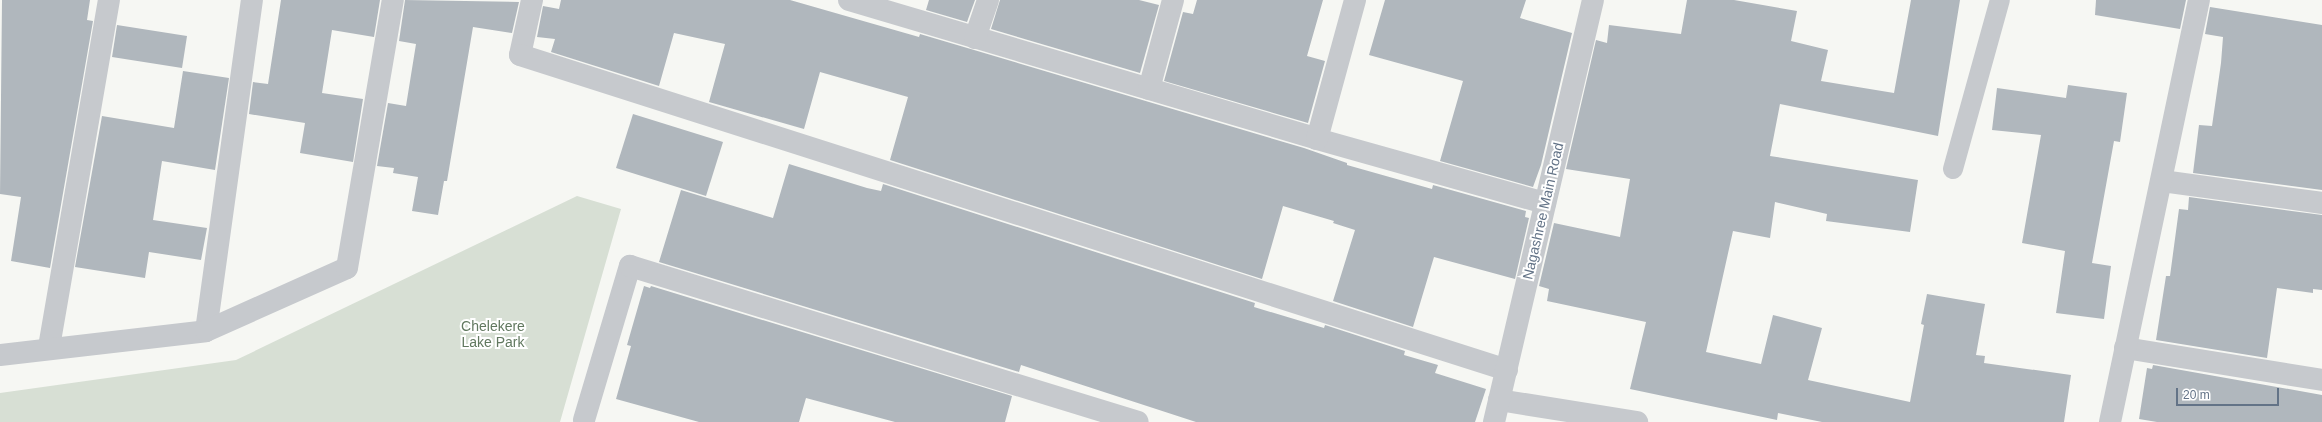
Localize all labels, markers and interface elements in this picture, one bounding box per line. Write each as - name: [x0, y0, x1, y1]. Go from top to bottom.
- street label: Nagashree Main Road: [1519, 141, 1567, 281]
- park label: Chelekere Lake Park: [461, 318, 525, 350]
- scale bar: [2178, 380, 2281, 406]
- text: 20 m: [2183, 388, 2210, 402]

